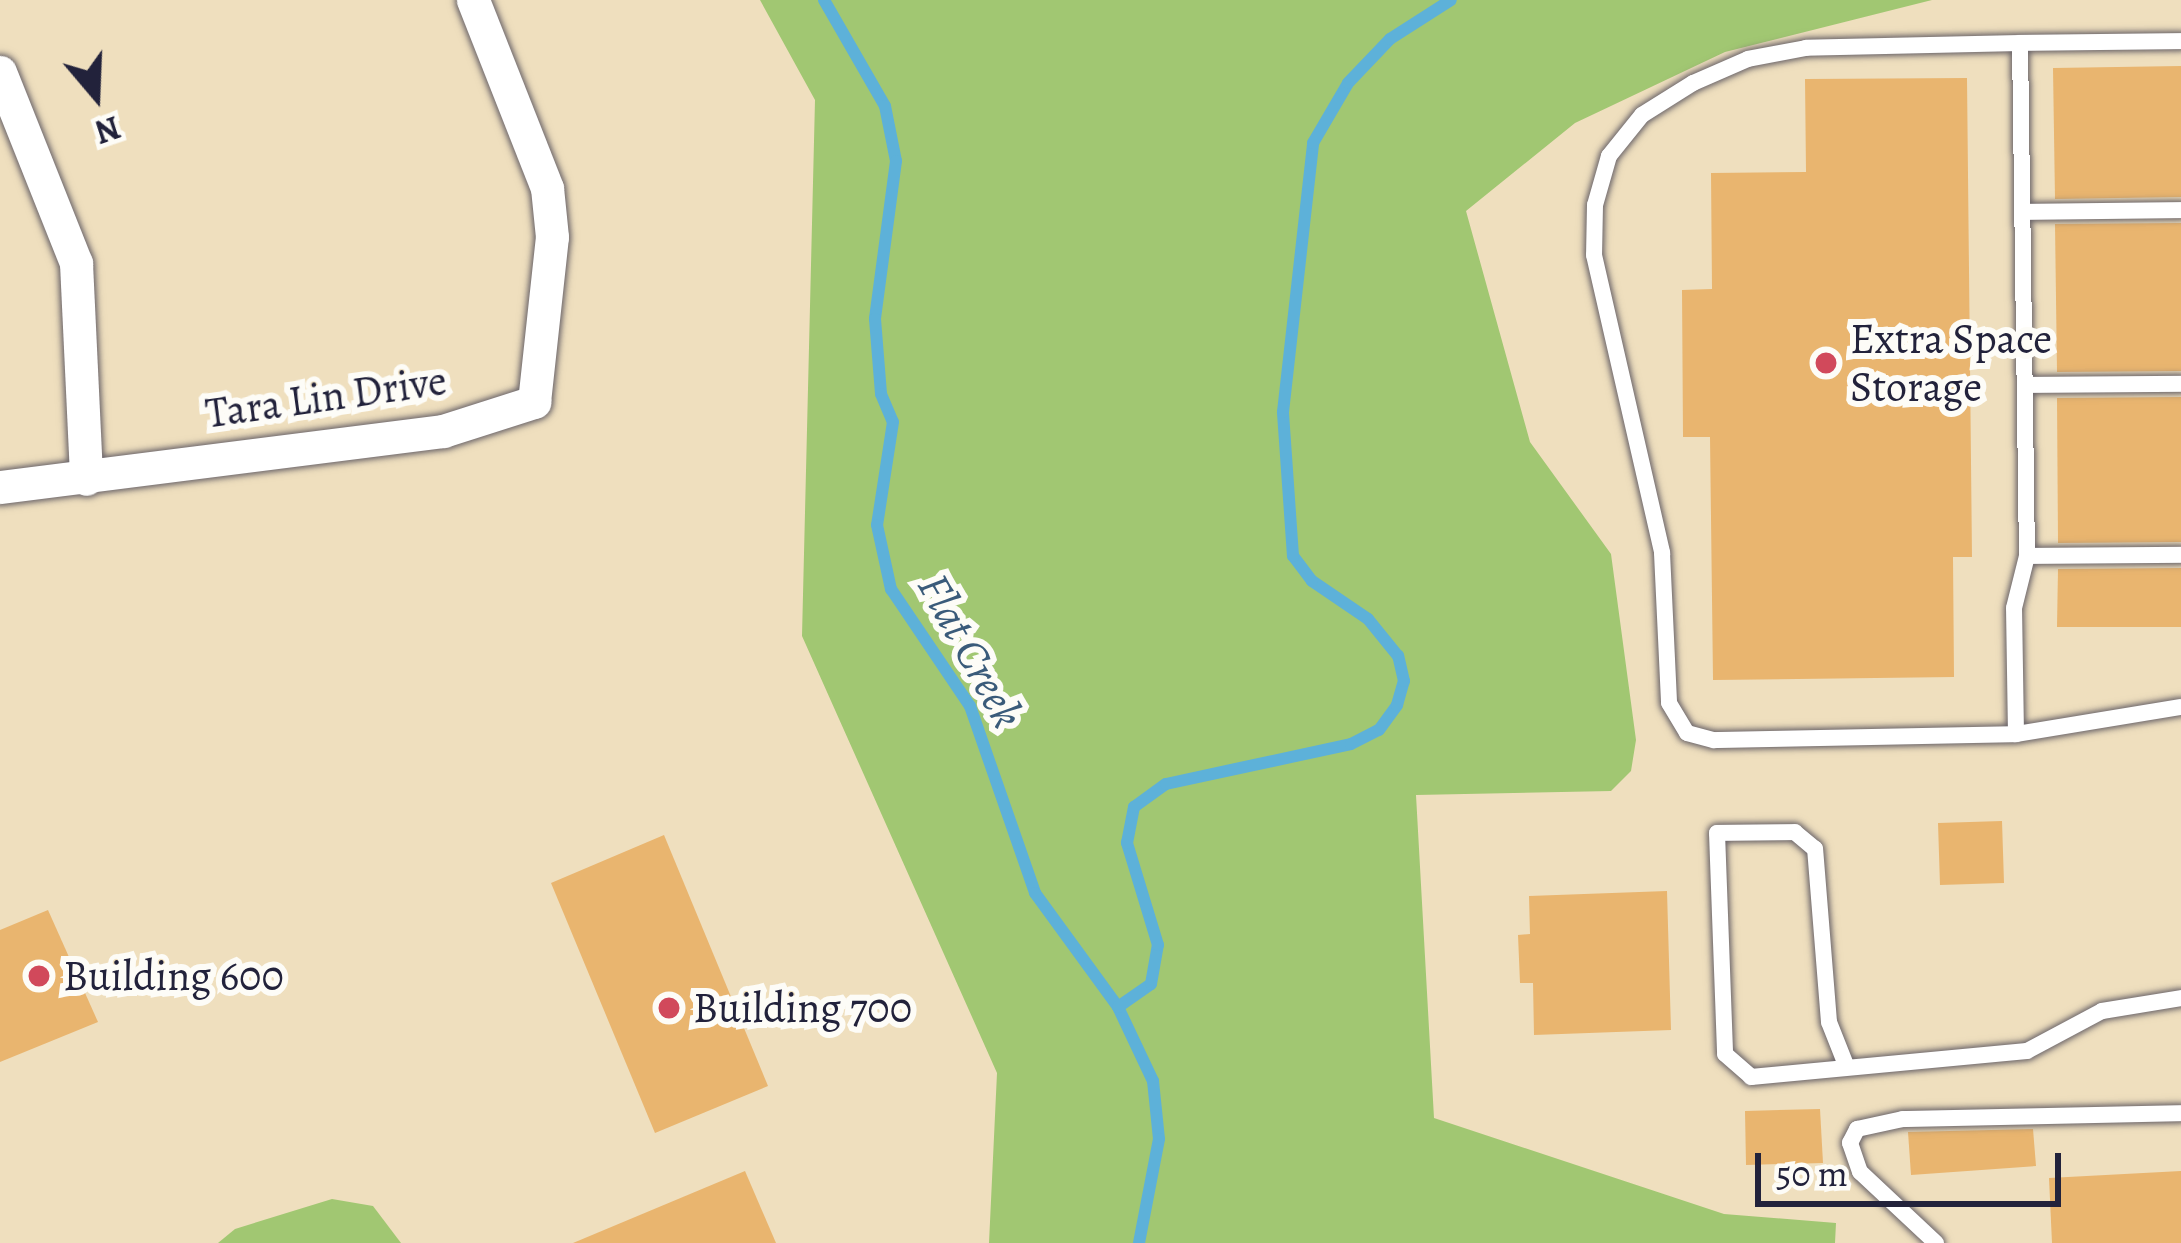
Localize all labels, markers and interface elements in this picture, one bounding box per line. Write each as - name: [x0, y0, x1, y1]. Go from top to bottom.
- north arrow: [36, 36, 156, 156]
- text: N: [89, 105, 127, 156]
- place label: Extra Space Storage: [1850, 314, 2052, 412]
- marker: Extra Space Storage: [1813, 350, 1839, 376]
- street label: Tara Lin Drive: [202, 355, 450, 439]
- water label: Flat Creek: [906, 564, 1034, 738]
- place label: Building 600: [63, 951, 284, 1001]
- marker: Building 600: [26, 963, 52, 989]
- place label: Building 700: [693, 983, 912, 1033]
- marker: Building 700: [656, 995, 682, 1021]
- scale bar: [1761, 1129, 2067, 1203]
- text: 50 m: [1776, 1149, 1848, 1198]

